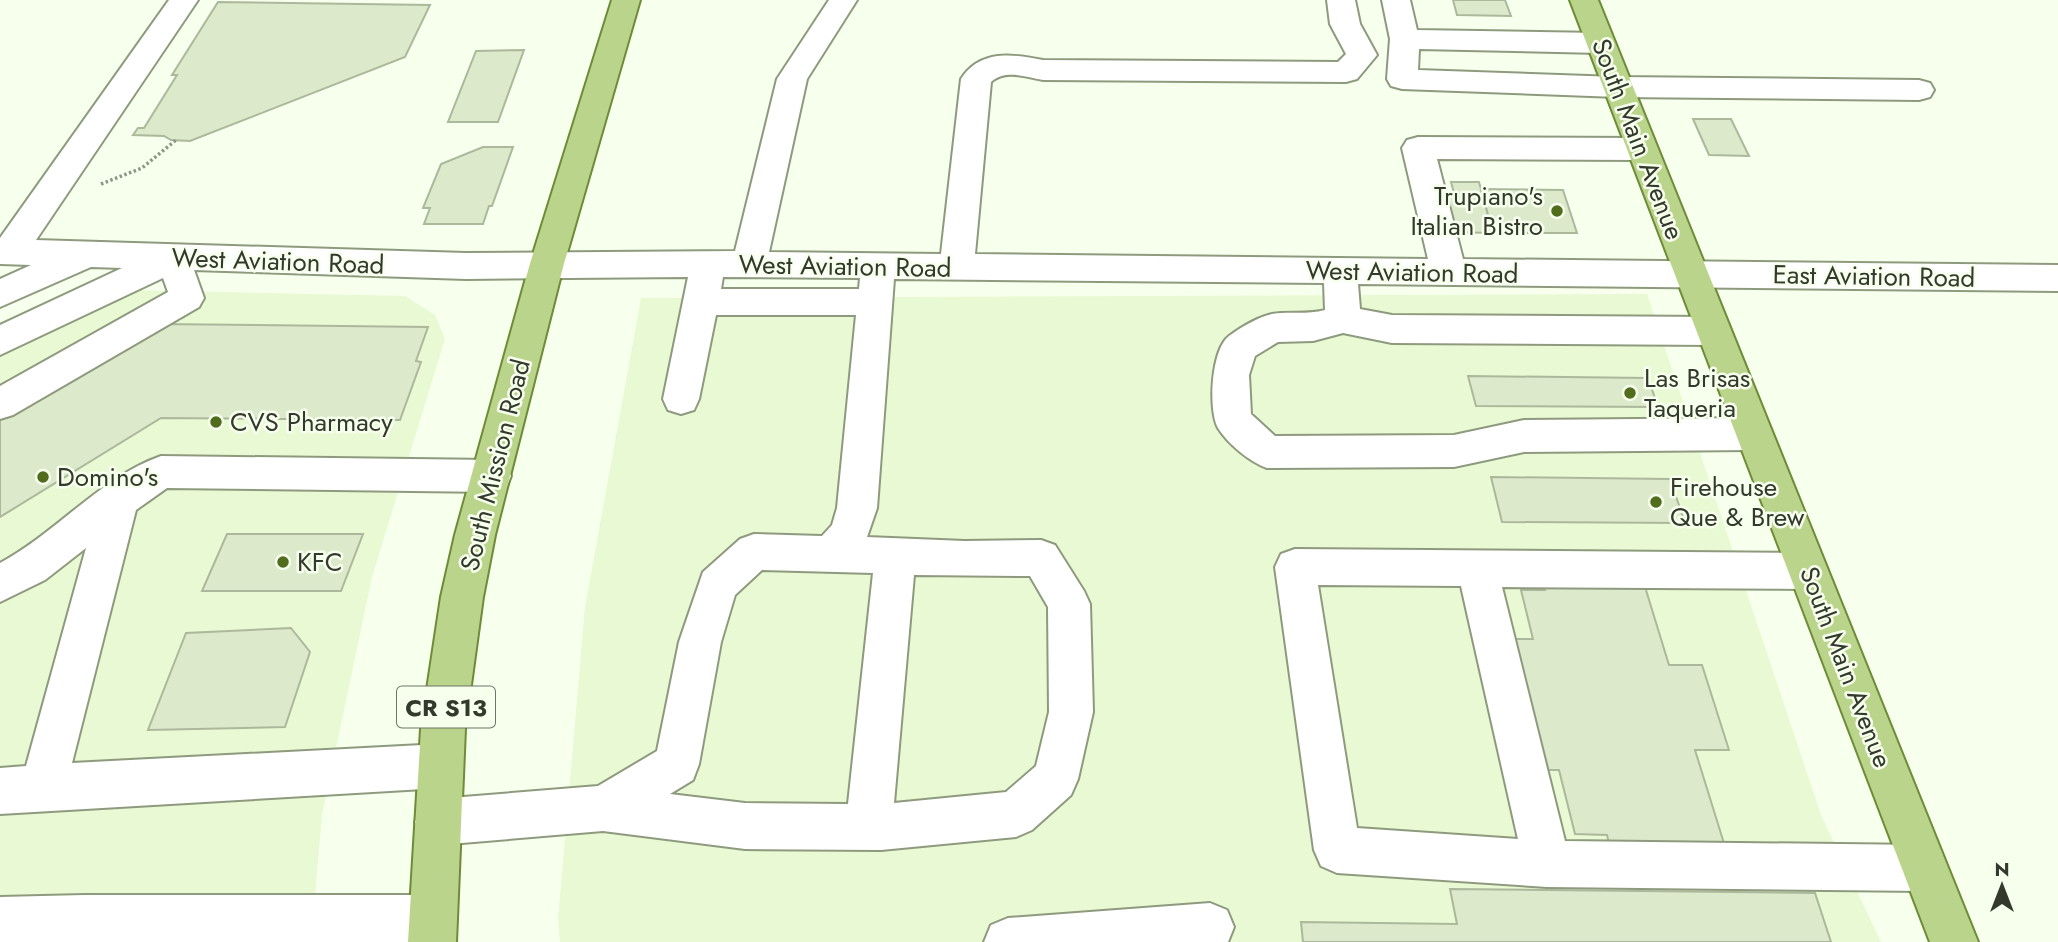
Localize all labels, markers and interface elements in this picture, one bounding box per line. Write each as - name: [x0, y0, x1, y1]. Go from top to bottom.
- street label: South Main Avenue: [1582, 33, 1694, 245]
- place label: Trupiano's Italian Bistro: [1410, 177, 1543, 245]
- marker: Trupiano's Italian Bistro: [1549, 203, 1565, 219]
- street label: West Aviation Road: [171, 238, 385, 284]
- street label: West Aviation Road: [738, 245, 952, 287]
- street label: West Aviation Road: [1305, 251, 1519, 293]
- street label: East Aviation Road: [1772, 255, 1976, 297]
- street label: South Mission Road: [450, 355, 540, 575]
- place label: Las Brisas Taqueria: [1644, 359, 1750, 427]
- marker: Las Brisas Taqueria: [1622, 385, 1638, 401]
- place label: CVS Pharmacy: [230, 403, 393, 441]
- marker: CVS Pharmacy: [208, 414, 224, 430]
- place label: Domino's: [57, 458, 158, 496]
- place label: Firehouse Que & Brew: [1670, 468, 1805, 536]
- marker: Domino's: [35, 469, 51, 485]
- marker: Firehouse Que & Brew: [1648, 494, 1664, 510]
- place label: KFC: [297, 543, 343, 581]
- marker: KFC: [275, 554, 291, 570]
- street label: South Main Avenue: [1790, 561, 1902, 773]
- road number: CR S13: [397, 686, 495, 728]
- north arrow: [1967, 851, 2037, 921]
- text: N: [1994, 856, 2010, 883]

